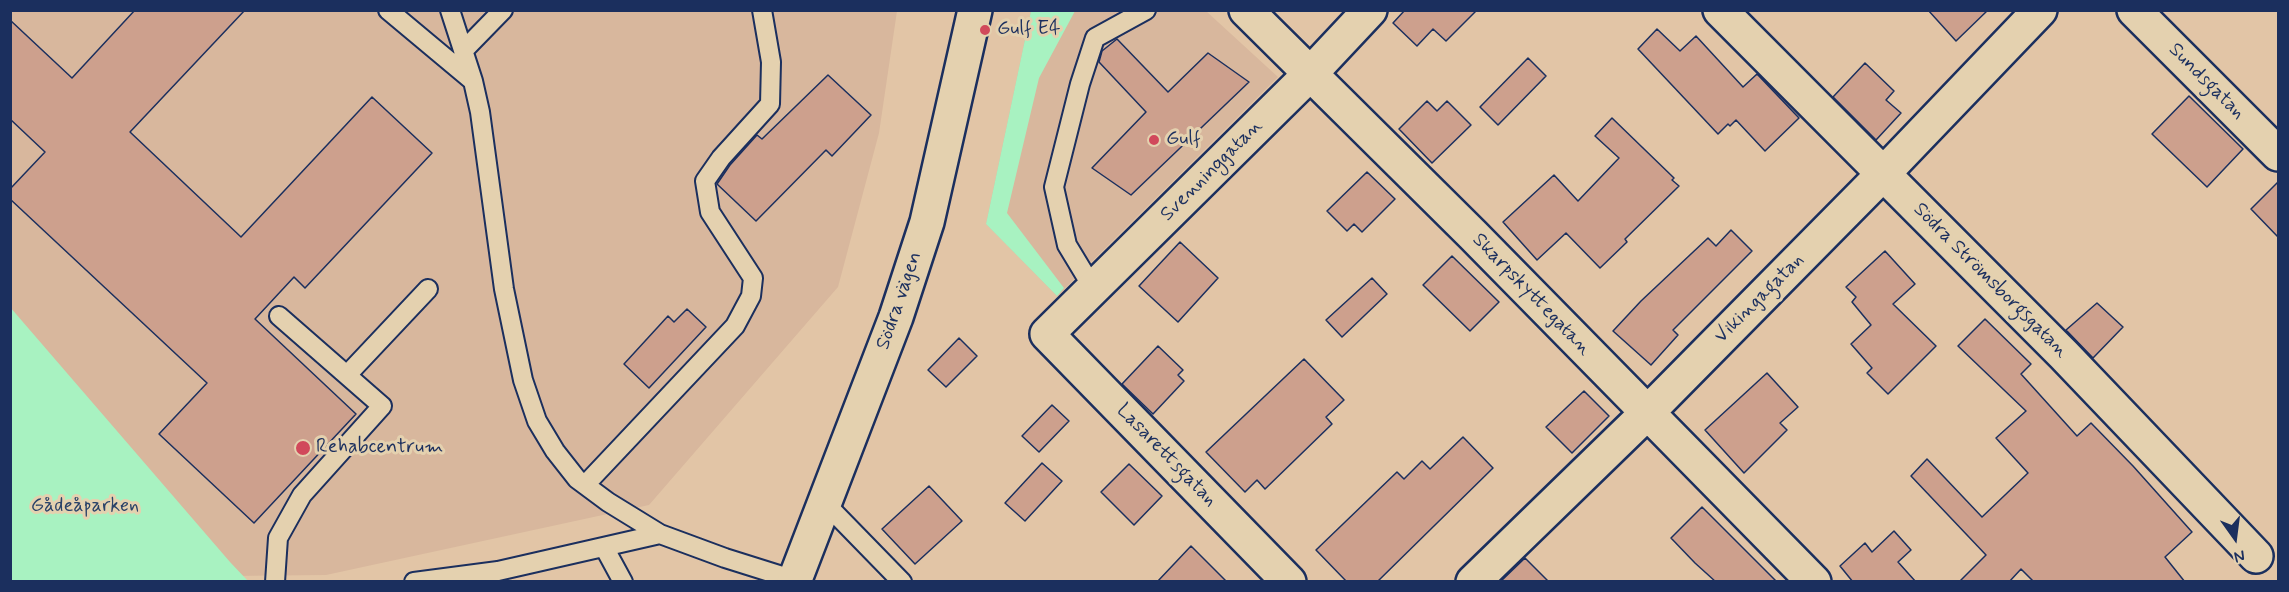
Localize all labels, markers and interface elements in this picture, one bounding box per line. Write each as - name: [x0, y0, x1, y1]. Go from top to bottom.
- place label: Gulf E4: [997, 18, 1061, 42]
- marker: Gulf E4: [978, 23, 992, 37]
- street label: Sundsgatan: [2163, 39, 2249, 125]
- street label: Svenninggatan: [1156, 115, 1268, 227]
- place label: Gulf: [1166, 128, 1201, 152]
- marker: Gulf: [1147, 133, 1161, 147]
- street label: Södra Strömsborgsgatan: [1907, 198, 2073, 364]
- street label: Skarpskyttegatan: [1466, 229, 1596, 361]
- street label: Södra vägen: [872, 249, 928, 353]
- street label: Vikingagatan: [1710, 249, 1810, 349]
- street label: Lasarettsgatan: [1111, 399, 1221, 513]
- place label: Rehabcentrum: [316, 436, 443, 460]
- marker: Rehabcentrum: [294, 439, 312, 457]
- park label: Gådeåparken: [31, 495, 139, 519]
- north arrow: [2205, 508, 2265, 568]
- text: N: [2232, 544, 2247, 567]

